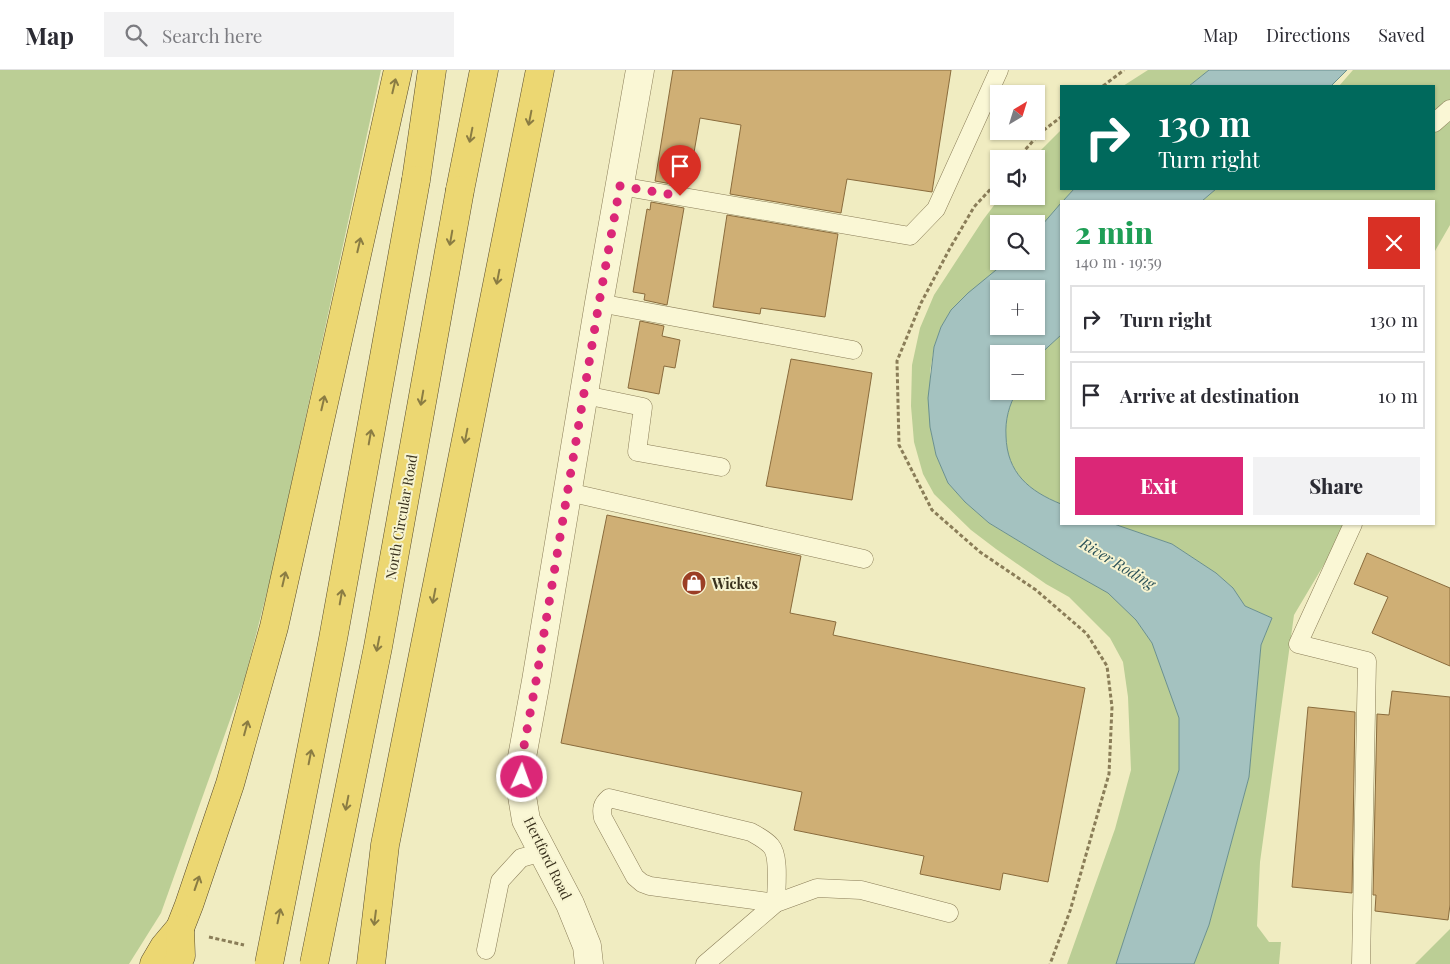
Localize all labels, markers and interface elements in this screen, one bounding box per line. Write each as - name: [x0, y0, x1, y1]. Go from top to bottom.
- search box: [104, 12, 454, 57]
- text: Map: [25, 19, 74, 51]
- icon: search: [122, 21, 150, 49]
- text: Search here: [162, 22, 262, 48]
- text: Map: [1203, 23, 1238, 47]
- text: Directions: [1266, 23, 1350, 47]
- text: Saved: [1378, 23, 1425, 47]
- one-way arrow: [390, 79, 399, 95]
- north arrow: [990, 85, 1045, 140]
- map controls: [990, 85, 1045, 400]
- text: 130 m: [1158, 99, 1251, 146]
- icon: right: [1075, 105, 1140, 170]
- one-way arrow: [525, 109, 534, 125]
- one-way arrow: [466, 127, 475, 143]
- text: Turn right: [1158, 144, 1260, 174]
- pin: [659, 145, 701, 196]
- button: sound: [990, 150, 1045, 205]
- icon: arrive: [666, 152, 694, 180]
- text: 2 min: [1075, 212, 1153, 252]
- button: search: [990, 215, 1045, 270]
- button: close: [1368, 217, 1420, 269]
- one-way arrow: [446, 229, 456, 245]
- one-way arrow: [355, 237, 364, 253]
- text: 140 m · 19:59: [1075, 251, 1162, 272]
- one-way arrow: [493, 269, 502, 285]
- button: +: [990, 280, 1045, 335]
- icon: right: [1077, 305, 1105, 333]
- text: Turn right: [1120, 306, 1212, 332]
- text: 130 m: [1370, 306, 1418, 332]
- button: −: [990, 345, 1045, 400]
- icon: arrive: [1077, 381, 1105, 409]
- text: Arrive at destination: [1120, 382, 1300, 408]
- text: 10 m: [1378, 382, 1418, 408]
- one-way arrow: [417, 389, 427, 405]
- one-way arrow: [319, 396, 329, 412]
- one-way arrow: [461, 428, 470, 444]
- one-way arrow: [365, 430, 375, 446]
- street label: North Circular Road: [381, 453, 421, 581]
- button: Exit: [1075, 457, 1243, 515]
- button: Share: [1253, 457, 1420, 515]
- water label: River Roding: [1076, 532, 1160, 594]
- shop icon: Wickes: [681, 570, 707, 596]
- one-way arrow: [280, 572, 290, 588]
- place label: Wickes: [711, 574, 758, 593]
- one-way arrow: [429, 587, 438, 603]
- one-way arrow: [336, 590, 346, 606]
- one-way arrow: [373, 635, 382, 651]
- one-way arrow: [242, 720, 251, 736]
- one-way arrow: [306, 749, 316, 765]
- position arrow: [495, 750, 547, 802]
- one-way arrow: [341, 795, 351, 811]
- street label: Hertford Road: [520, 813, 576, 903]
- one-way arrow: [193, 875, 202, 891]
- one-way arrow: [275, 909, 284, 925]
- one-way arrow: [370, 909, 380, 925]

